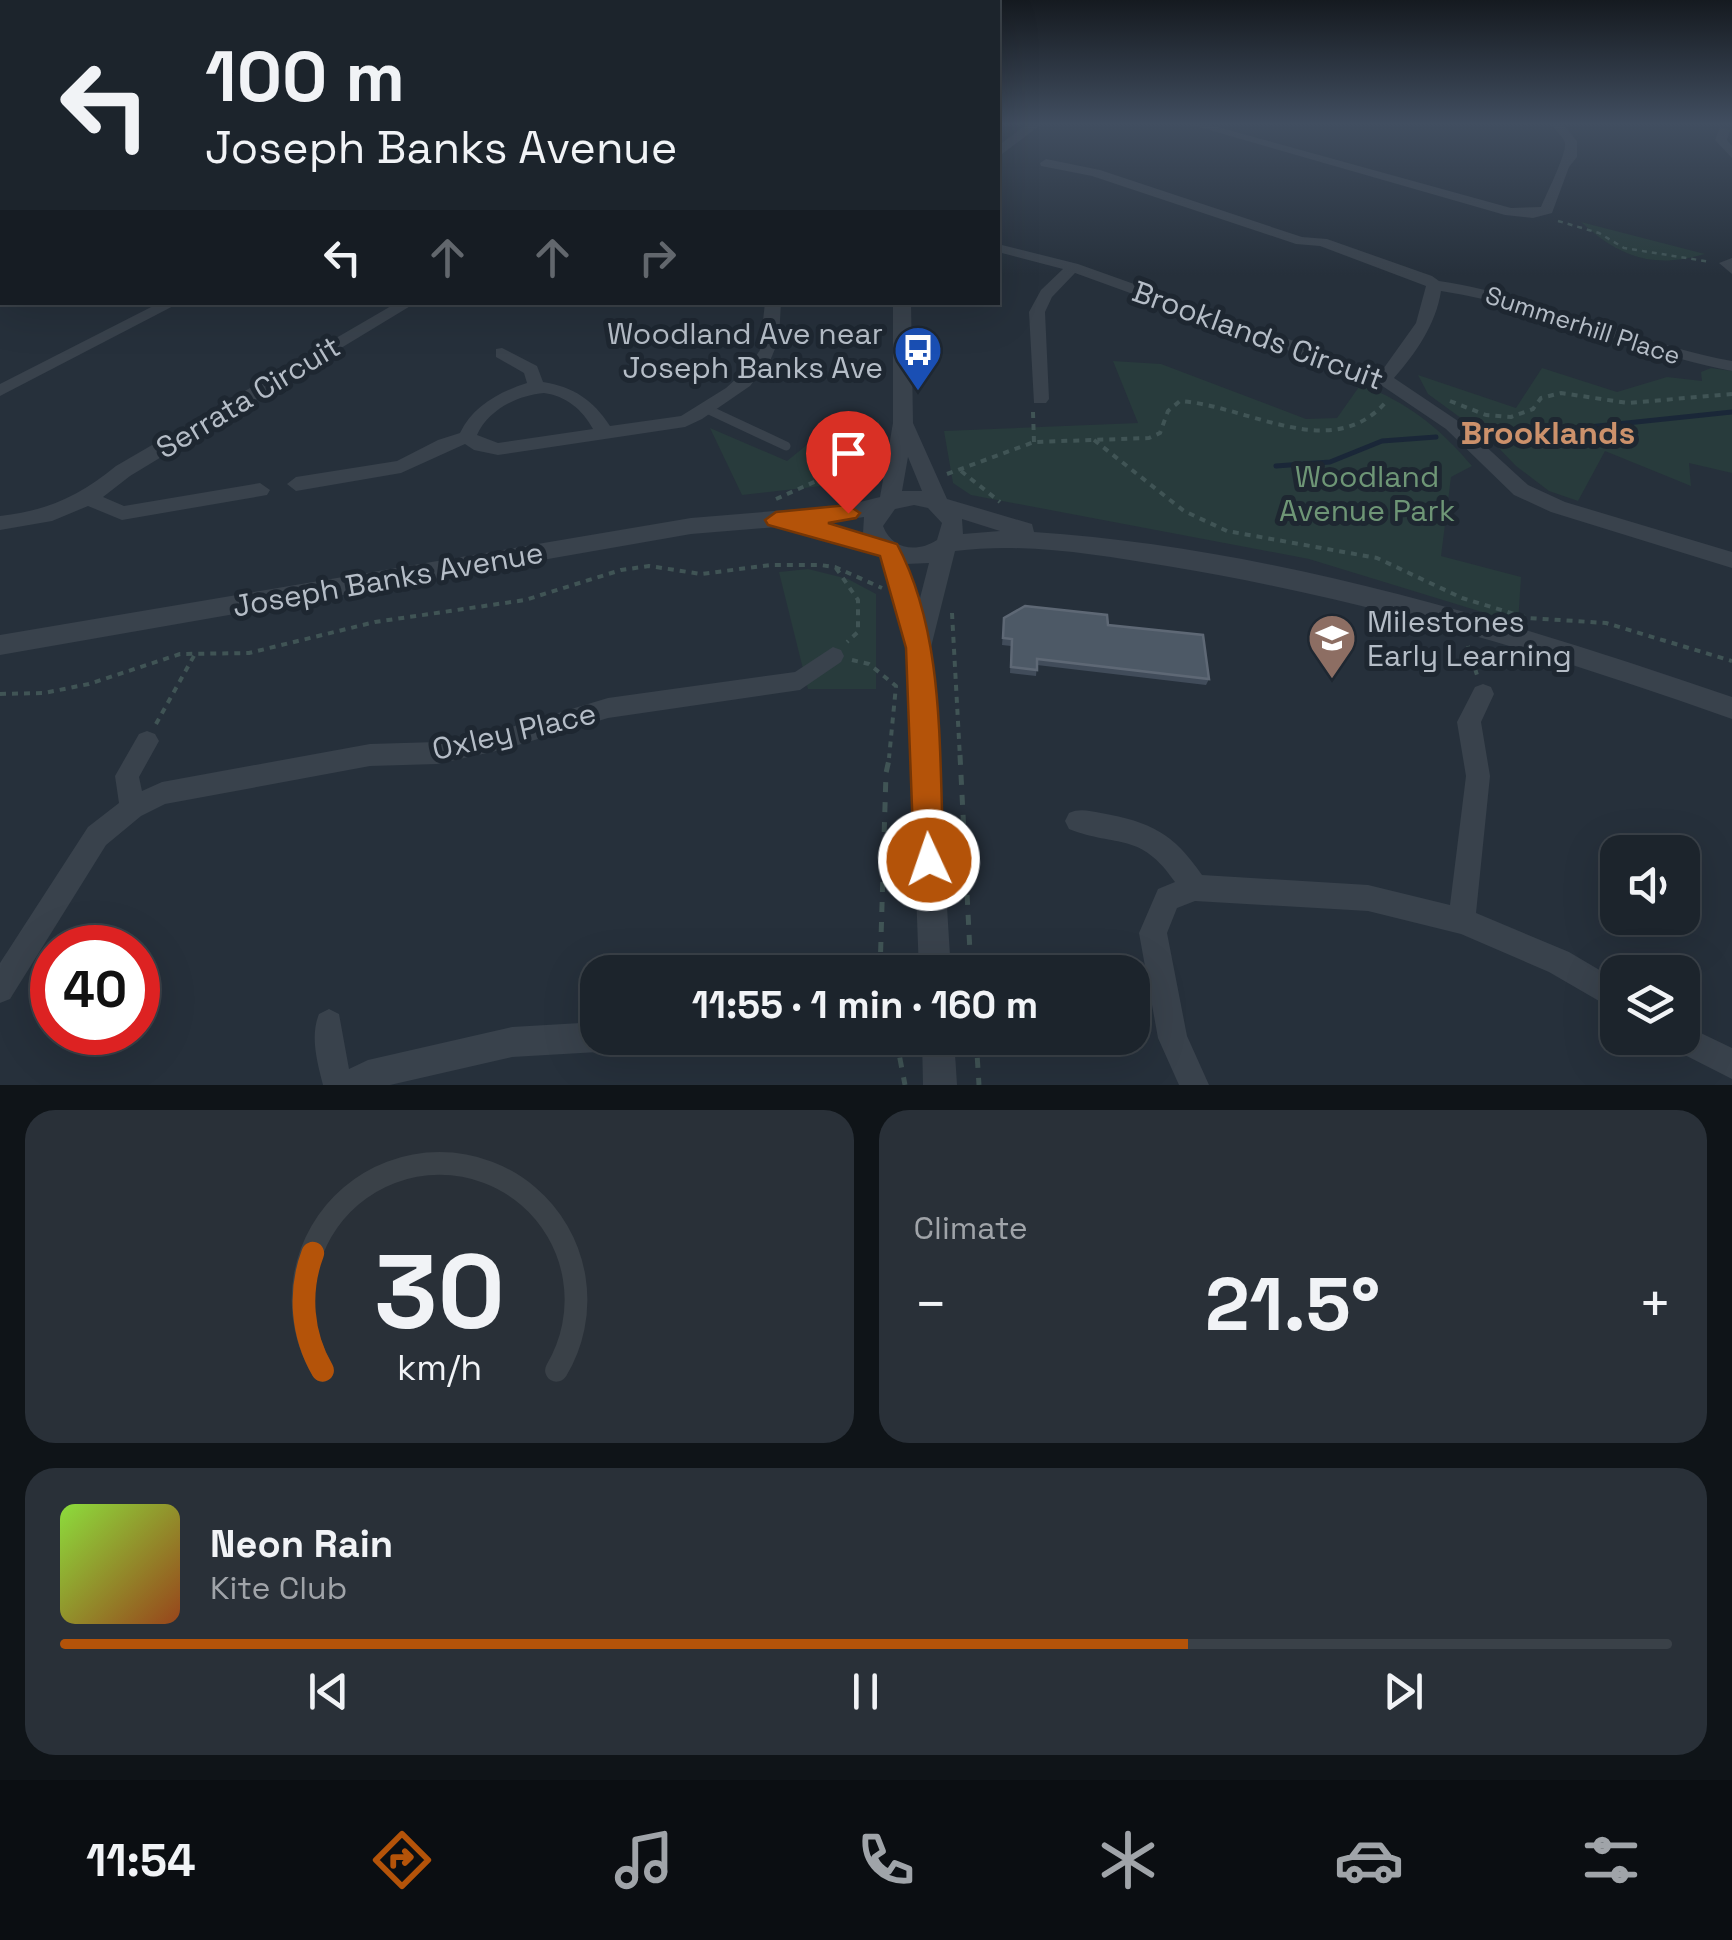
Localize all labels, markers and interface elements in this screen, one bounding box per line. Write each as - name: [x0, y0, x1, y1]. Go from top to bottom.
- text: 100 m: [205, 32, 405, 121]
- icon: left: [40, 40, 170, 170]
- text: Joseph Banks Avenue: [205, 119, 677, 176]
- icon: left: [315, 230, 370, 285]
- icon: ahead: [420, 230, 475, 285]
- icon: ahead: [525, 230, 580, 285]
- icon: right: [630, 230, 685, 285]
- street label: Brooklands Circuit: [1127, 271, 1389, 399]
- street label: Summerhill Place: [1482, 278, 1684, 372]
- place label: Woodland Ave near Joseph Banks Ave: [607, 314, 883, 387]
- bus stop icon: Woodland Ave near Joseph Banks Ave: [892, 324, 944, 392]
- street label: Serrata Circuit: [149, 327, 347, 467]
- pin: [806, 411, 891, 514]
- district label: Brooklands: [1461, 413, 1635, 453]
- icon: arrive: [821, 426, 876, 481]
- park label: Woodland Avenue Park: [1279, 457, 1455, 530]
- street label: Joseph Banks Avenue: [230, 532, 546, 626]
- place label: Milestones Early Learning: [1367, 602, 1572, 675]
- school or university icon: Milestones Early Learning: [1306, 612, 1358, 680]
- street label: Oxley Place: [428, 693, 600, 769]
- position arrow: [877, 808, 981, 912]
- map controls: [1600, 835, 1700, 1055]
- button: sound: [1600, 835, 1700, 935]
- speed limit sign: 40: [30, 925, 160, 1055]
- button: layers: [1600, 955, 1700, 1055]
- text: 11:55 · 1 min · 160 m: [692, 981, 1038, 1029]
- text: Climate: [914, 1208, 1028, 1248]
- text: 30: [374, 1226, 505, 1358]
- text: 21.5°: [1205, 1256, 1380, 1352]
- text: −: [914, 1269, 948, 1339]
- text: +: [1638, 1269, 1672, 1339]
- text: km/h: [397, 1345, 482, 1390]
- text: Neon Rain: [210, 1520, 393, 1568]
- text: Kite Club: [210, 1568, 347, 1608]
- icon: previous: [301, 1664, 356, 1719]
- icon: pause: [838, 1664, 893, 1719]
- icon: next: [1376, 1664, 1431, 1719]
- icon: directions: [367, 1825, 437, 1895]
- icon: music: [609, 1825, 679, 1895]
- icon: phone: [851, 1825, 921, 1895]
- icon: climate: [1093, 1825, 1163, 1895]
- icon: car: [1334, 1825, 1404, 1895]
- icon: filters: [1576, 1825, 1646, 1895]
- text: 11:54: [86, 1832, 196, 1889]

